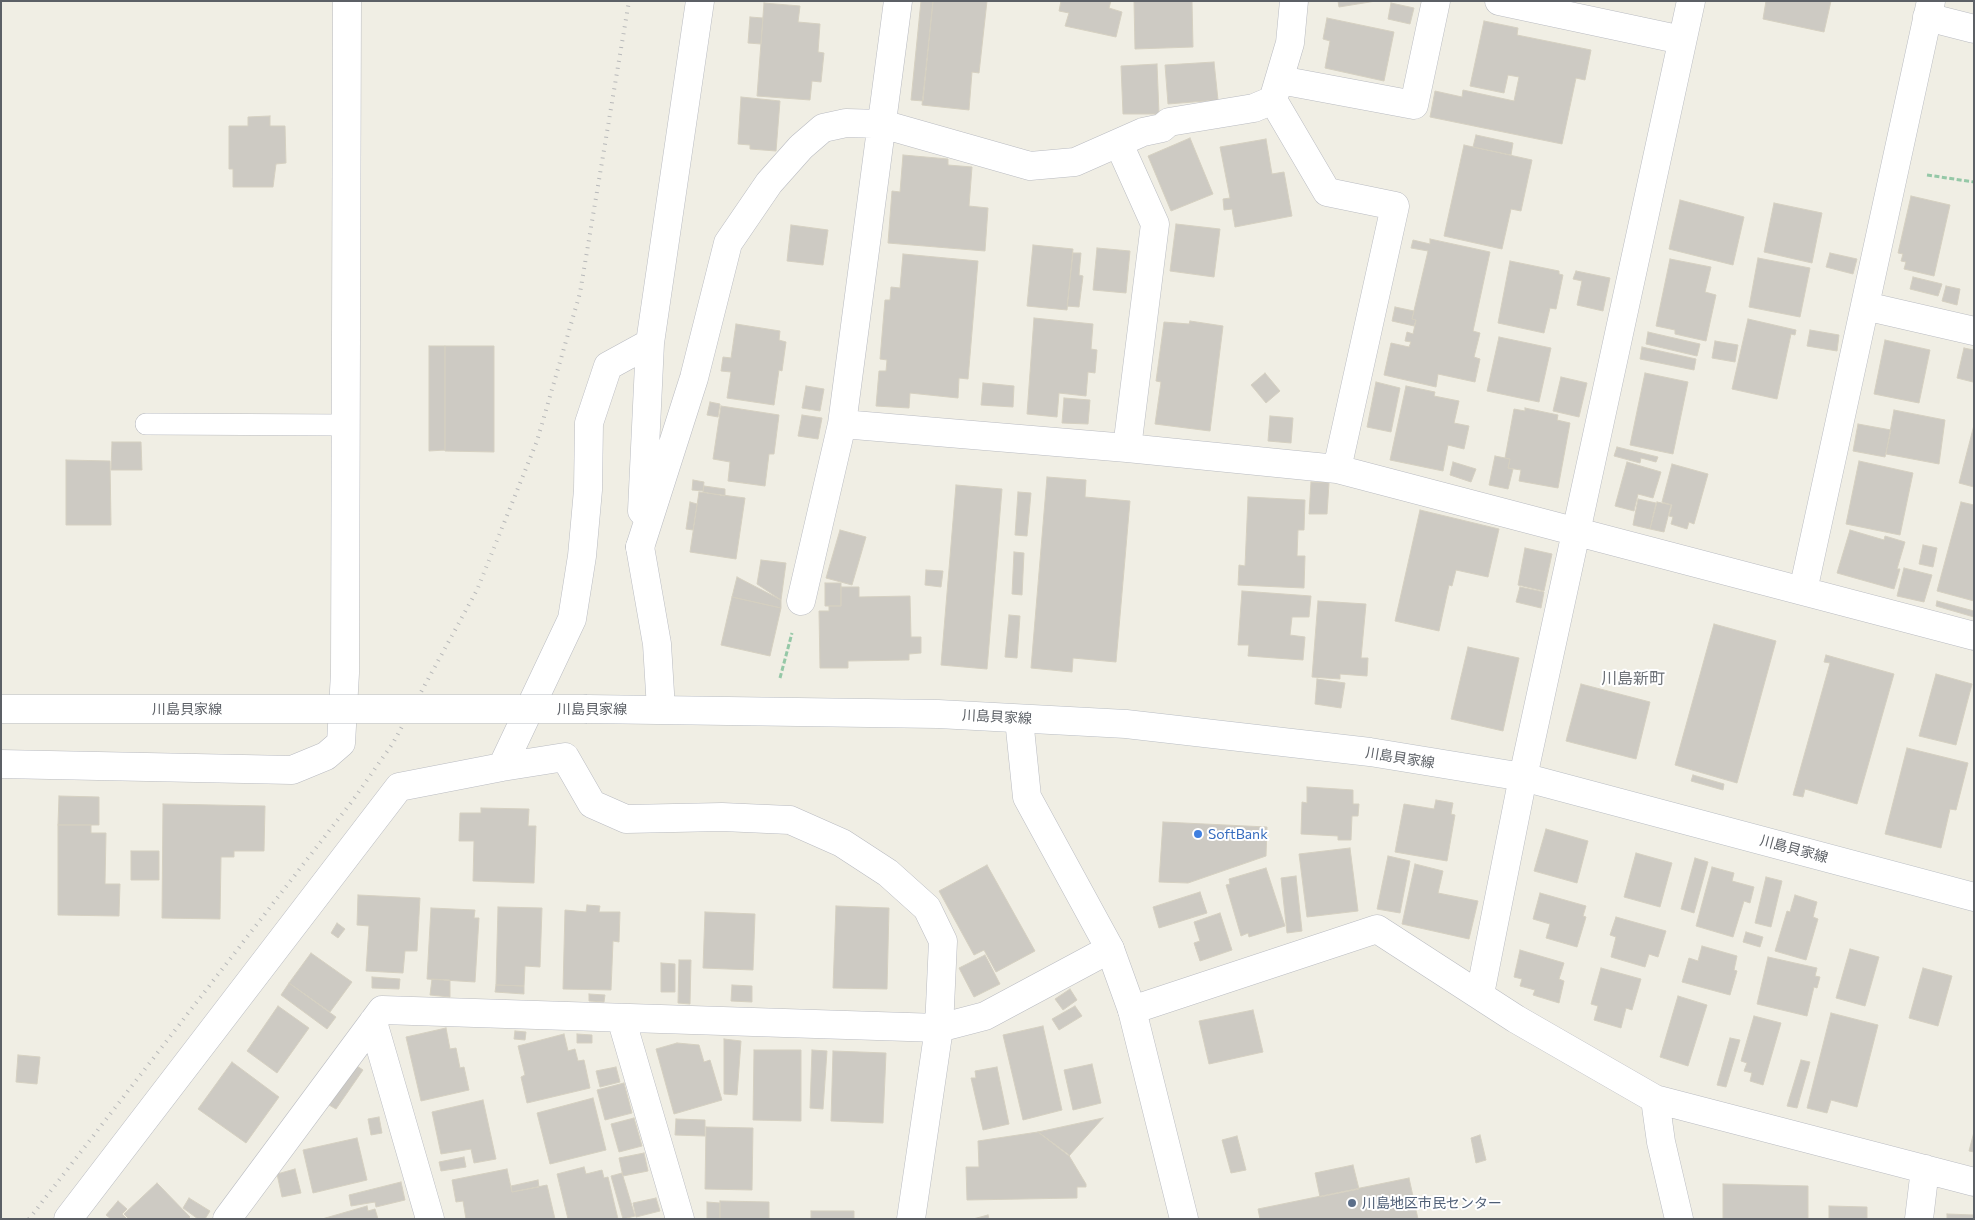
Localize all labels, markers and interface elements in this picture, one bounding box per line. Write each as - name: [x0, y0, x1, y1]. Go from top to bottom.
- district label: 川島新町: [1601, 669, 1665, 689]
- street label: 川島貝家線: [152, 701, 222, 717]
- street label: 川島貝家線: [557, 701, 627, 717]
- street label: 川島貝家線: [962, 707, 1032, 727]
- street label: 川島貝家線: [1364, 744, 1436, 772]
- place label: SoftBank: [1208, 826, 1268, 842]
- marker: SoftBank: [1192, 828, 1204, 840]
- street label: 川島貝家線: [1758, 832, 1830, 866]
- place label: 川島地区市民センター: [1362, 1195, 1502, 1211]
- marker: 川島地区市民センター: [1346, 1197, 1358, 1209]

